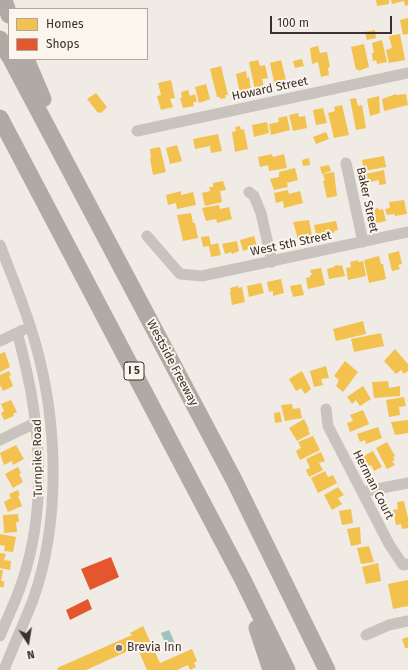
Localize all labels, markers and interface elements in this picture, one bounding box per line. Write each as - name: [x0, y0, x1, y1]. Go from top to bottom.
- legend: [8, 8, 148, 60]
- scale bar: [272, 8, 394, 34]
- text: 100 m: [277, 16, 309, 30]
- text: Homes: [46, 17, 84, 31]
- text: Shops: [46, 37, 79, 51]
- street label: Howard Street: [231, 74, 309, 104]
- street label: Baker Street: [353, 166, 381, 234]
- street label: West 5th Street: [249, 228, 333, 260]
- street label: Westside Freeway: [143, 317, 201, 409]
- road number: I 5: [124, 362, 144, 380]
- street label: Turnpike Road: [30, 419, 46, 497]
- street label: Herman Court: [349, 448, 397, 522]
- north arrow: [8, 622, 48, 662]
- place label: Brevia Inn: [127, 641, 182, 655]
- marker: Brevia Inn: [114, 643, 124, 653]
- text: N: [26, 647, 36, 661]

